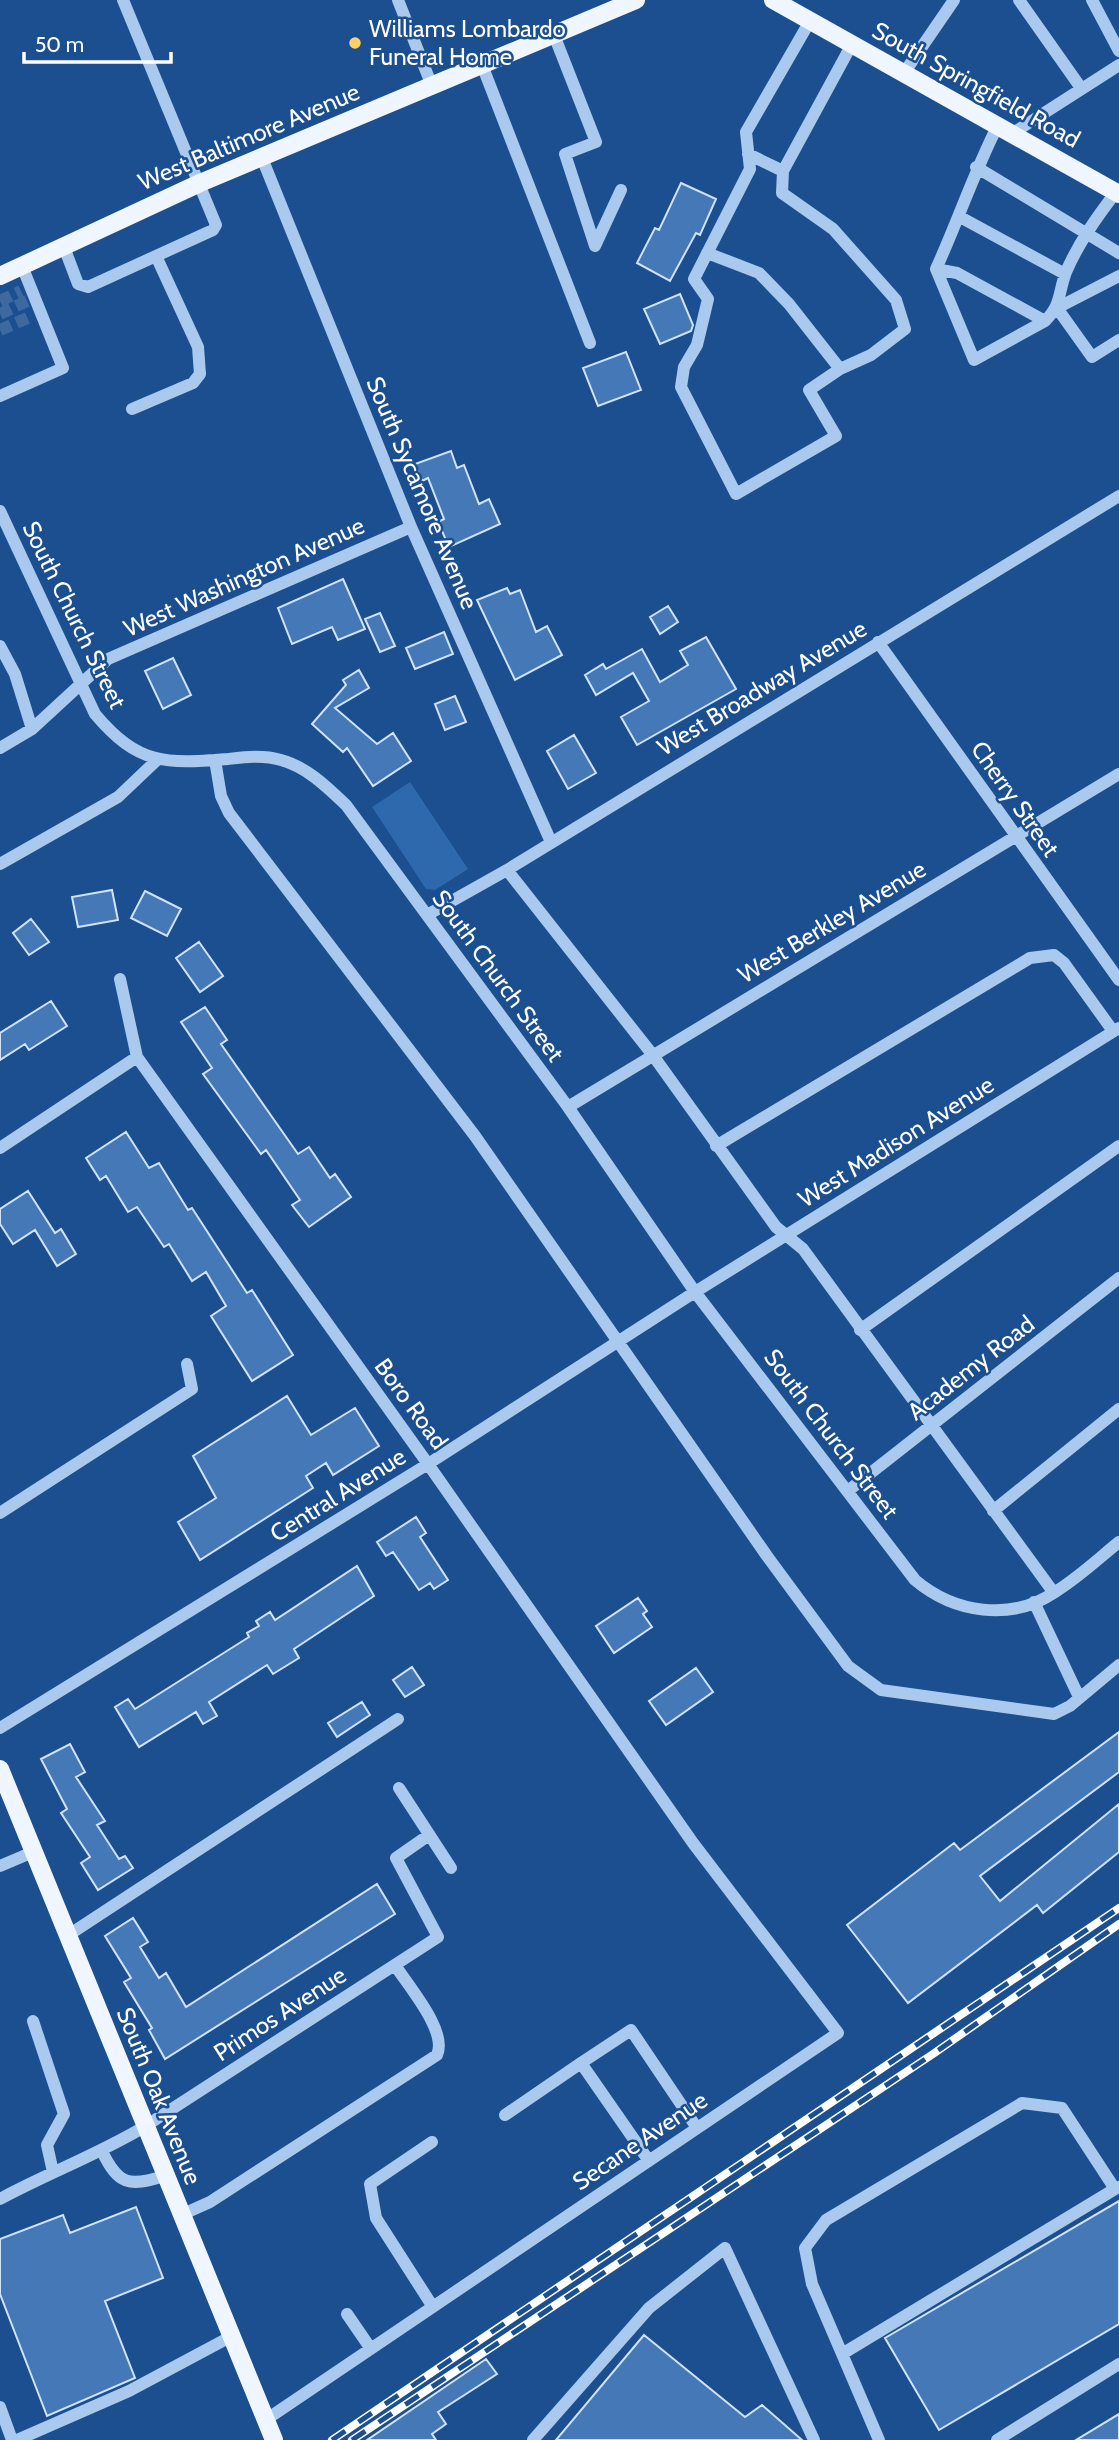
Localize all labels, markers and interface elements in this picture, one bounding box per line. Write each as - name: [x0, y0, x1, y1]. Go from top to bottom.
- place label: Williams Lombardo Funeral Home: [369, 14, 566, 71]
- street label: South Springfield Road: [867, 15, 1085, 154]
- scale bar: [24, 21, 172, 65]
- text: 50 m: [35, 32, 84, 57]
- marker: Williams Lombardo Funeral Home: [347, 35, 363, 51]
- street label: West Baltimore Avenue: [134, 77, 364, 196]
- street label: South Sycamore Avenue: [360, 372, 485, 613]
- street label: West Washington Avenue: [119, 510, 369, 643]
- street label: South Church Street: [17, 516, 132, 713]
- street label: West Broadway Avenue: [652, 614, 872, 762]
- street label: Cherry Street: [965, 735, 1066, 862]
- street label: West Berkley Avenue: [733, 854, 931, 989]
- street label: South Church Street: [426, 884, 570, 1067]
- street label: West Madison Avenue: [793, 1070, 999, 1213]
- street label: Academy Road: [902, 1309, 1040, 1426]
- street label: South Church Street: [758, 1343, 905, 1524]
- street label: Boro Road: [369, 1353, 454, 1455]
- street label: Central Avenue: [265, 1441, 411, 1548]
- street label: Primos Avenue: [208, 1960, 351, 2067]
- street label: South Oak Avenue: [111, 2003, 208, 2189]
- street label: Secane Avenue: [567, 2085, 712, 2196]

